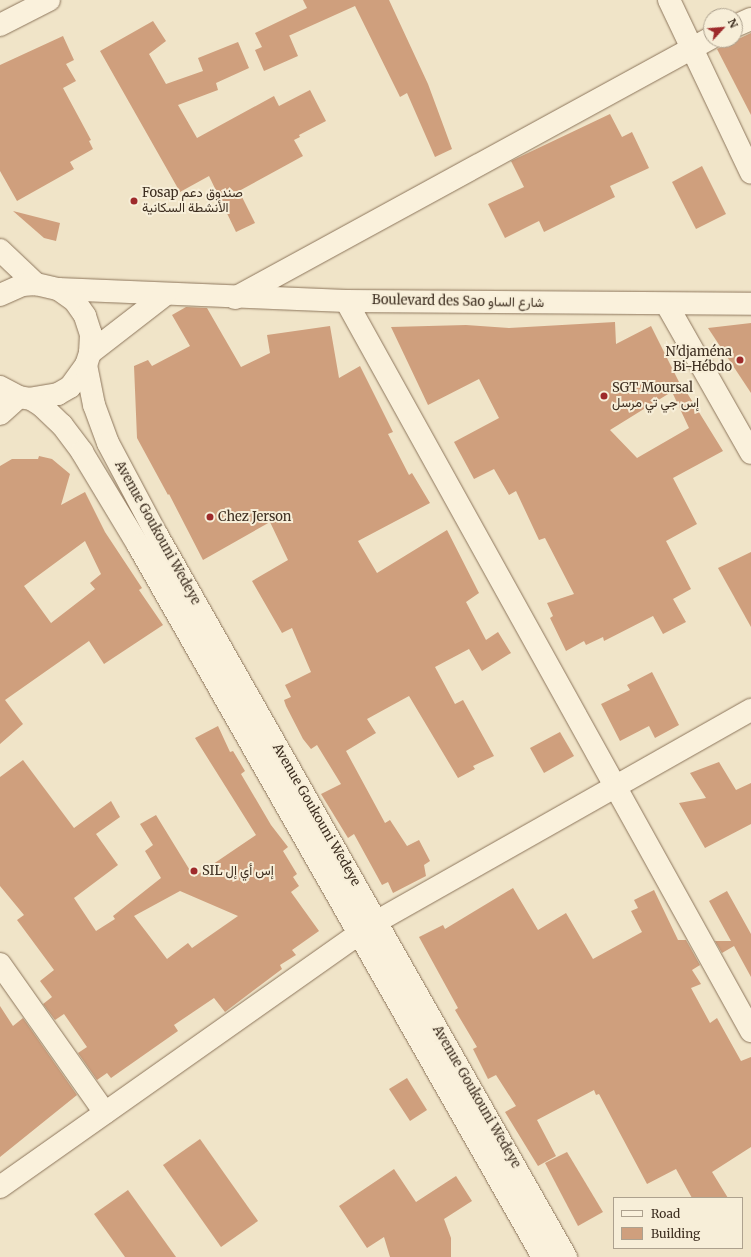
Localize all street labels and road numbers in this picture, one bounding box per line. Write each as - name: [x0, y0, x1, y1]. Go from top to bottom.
- street label: Boulevard des Sao شارع الساو: [372, 293, 544, 311]
- street label: Avenue Goukouni Wedeye: [111, 458, 203, 608]
- street label: Avenue Goukouni Wedeye: [269, 741, 363, 889]
- street label: Avenue Goukouni Wedeye: [429, 1023, 523, 1171]

